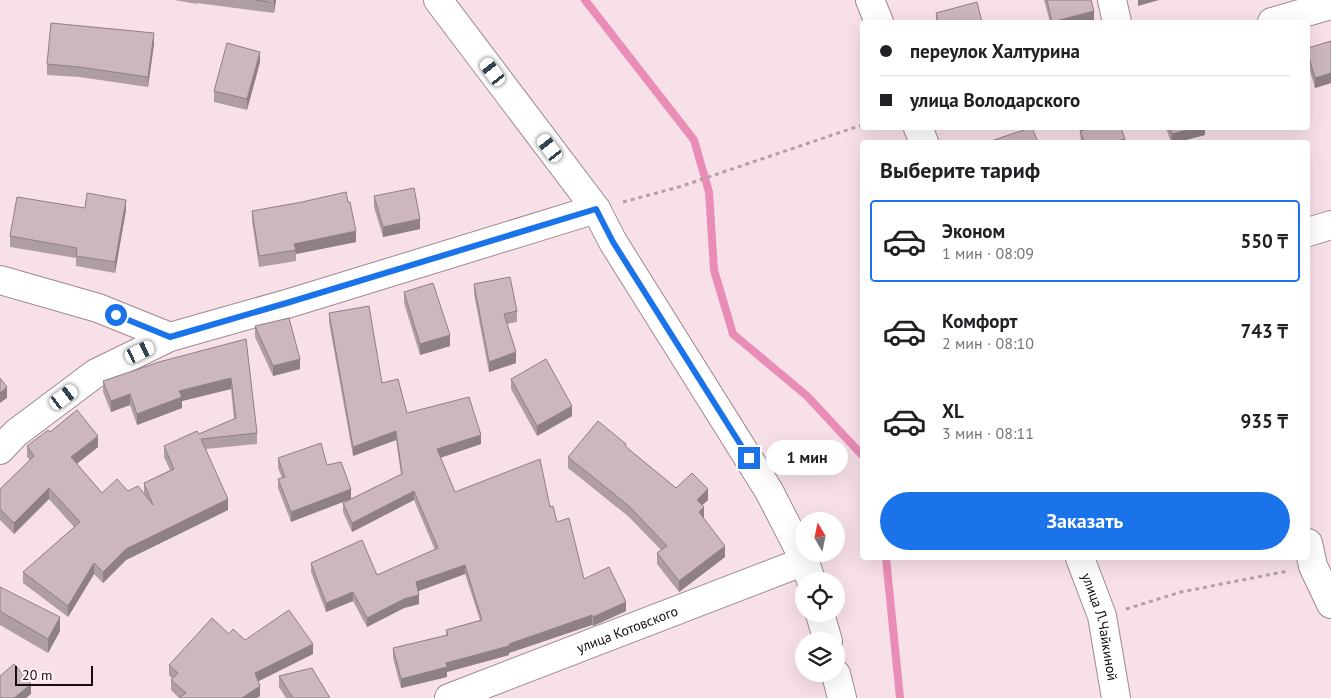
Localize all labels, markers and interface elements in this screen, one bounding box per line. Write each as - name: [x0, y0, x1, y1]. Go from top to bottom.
- text: переулок Халтурина: [910, 39, 1080, 63]
- car: [477, 56, 508, 88]
- text: улица Володарского: [910, 88, 1080, 112]
- car: [534, 132, 565, 164]
- text: Выберите тариф: [880, 156, 1040, 184]
- icon: car: [882, 219, 927, 264]
- text: Эконом: [942, 219, 1005, 243]
- text: 550 ₸: [1240, 229, 1288, 253]
- text: 1 мин · 08:09: [942, 243, 1034, 263]
- route start: [105, 304, 127, 326]
- icon: car: [882, 309, 927, 354]
- text: Комфорт: [942, 309, 1018, 333]
- text: 743 ₸: [1240, 319, 1288, 343]
- text: 2 мин · 08:10: [942, 333, 1034, 353]
- car: [123, 339, 156, 365]
- car: [47, 382, 80, 412]
- icon: car: [882, 399, 927, 444]
- text: XL: [942, 399, 964, 423]
- text: 935 ₸: [1240, 409, 1288, 433]
- text: 3 мин · 08:11: [942, 423, 1034, 443]
- callout: 1 мин: [766, 440, 849, 476]
- route end: [738, 447, 760, 469]
- text: 1 мин: [786, 447, 828, 467]
- button: Заказать: [880, 492, 1290, 550]
- north arrow: [795, 512, 845, 562]
- map controls: [795, 512, 845, 682]
- street label: улица Л.Чайкиной: [1077, 570, 1122, 682]
- button: locate: [795, 572, 845, 622]
- street label: улица Котовского: [574, 602, 680, 657]
- button: layers: [795, 632, 845, 682]
- scale bar: [15, 663, 92, 686]
- text: 20 m: [22, 666, 52, 684]

